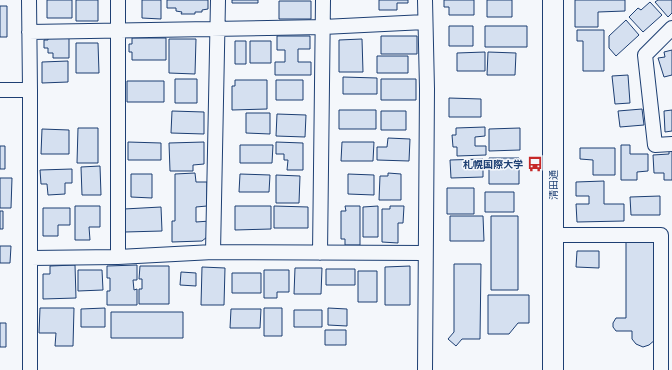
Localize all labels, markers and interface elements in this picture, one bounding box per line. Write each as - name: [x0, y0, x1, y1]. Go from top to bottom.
- bus stop icon: 札幌国際大学: [526, 155, 544, 173]
- place label: 札幌国際大学: [463, 159, 523, 170]
- street label: 清田通: [548, 170, 559, 200]

